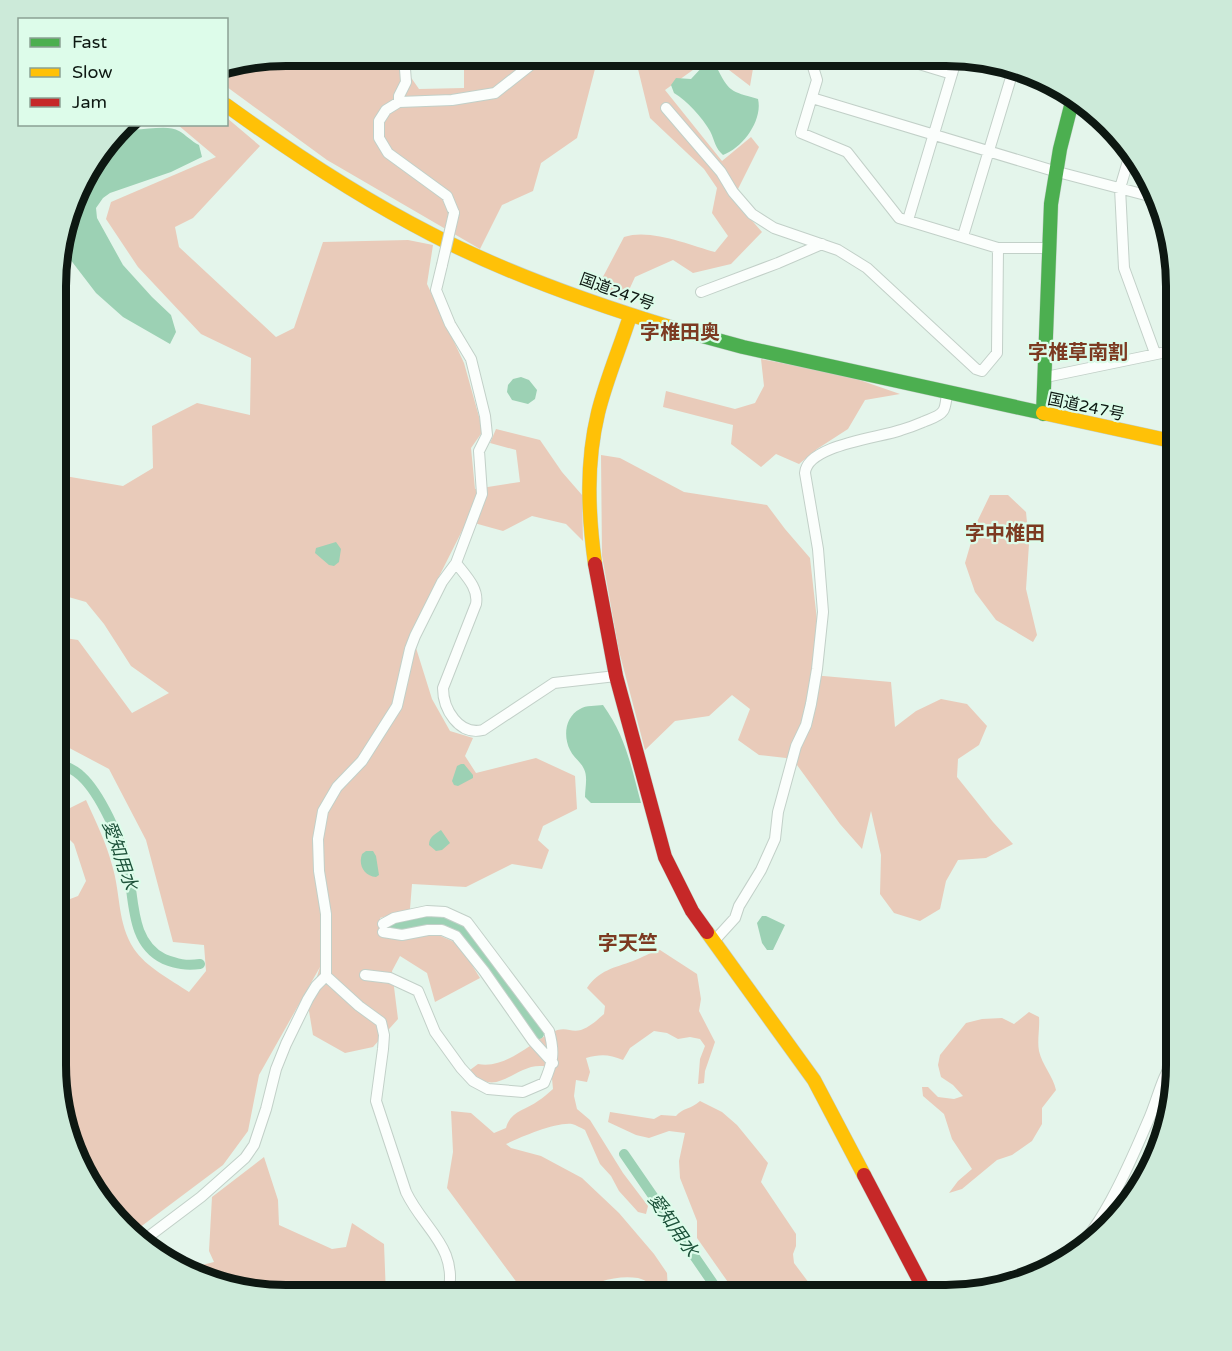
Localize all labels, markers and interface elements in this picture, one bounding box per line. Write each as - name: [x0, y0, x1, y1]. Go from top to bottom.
- legend: [18, 18, 228, 126]
- text: Fast: [72, 31, 107, 53]
- text: Slow: [72, 61, 113, 83]
- text: Jam: [72, 91, 107, 113]
- street label: 国道247号: [577, 269, 657, 315]
- district label: 字椎田奥: [640, 321, 720, 345]
- district label: 字椎草南割: [1028, 341, 1128, 365]
- street label: 国道247号: [1046, 389, 1126, 425]
- district label: 字中椎田: [965, 522, 1045, 546]
- water label: 愛知用水: [98, 817, 143, 895]
- district label: 字天竺: [598, 932, 658, 956]
- water label: 愛知用水: [643, 1189, 704, 1262]

